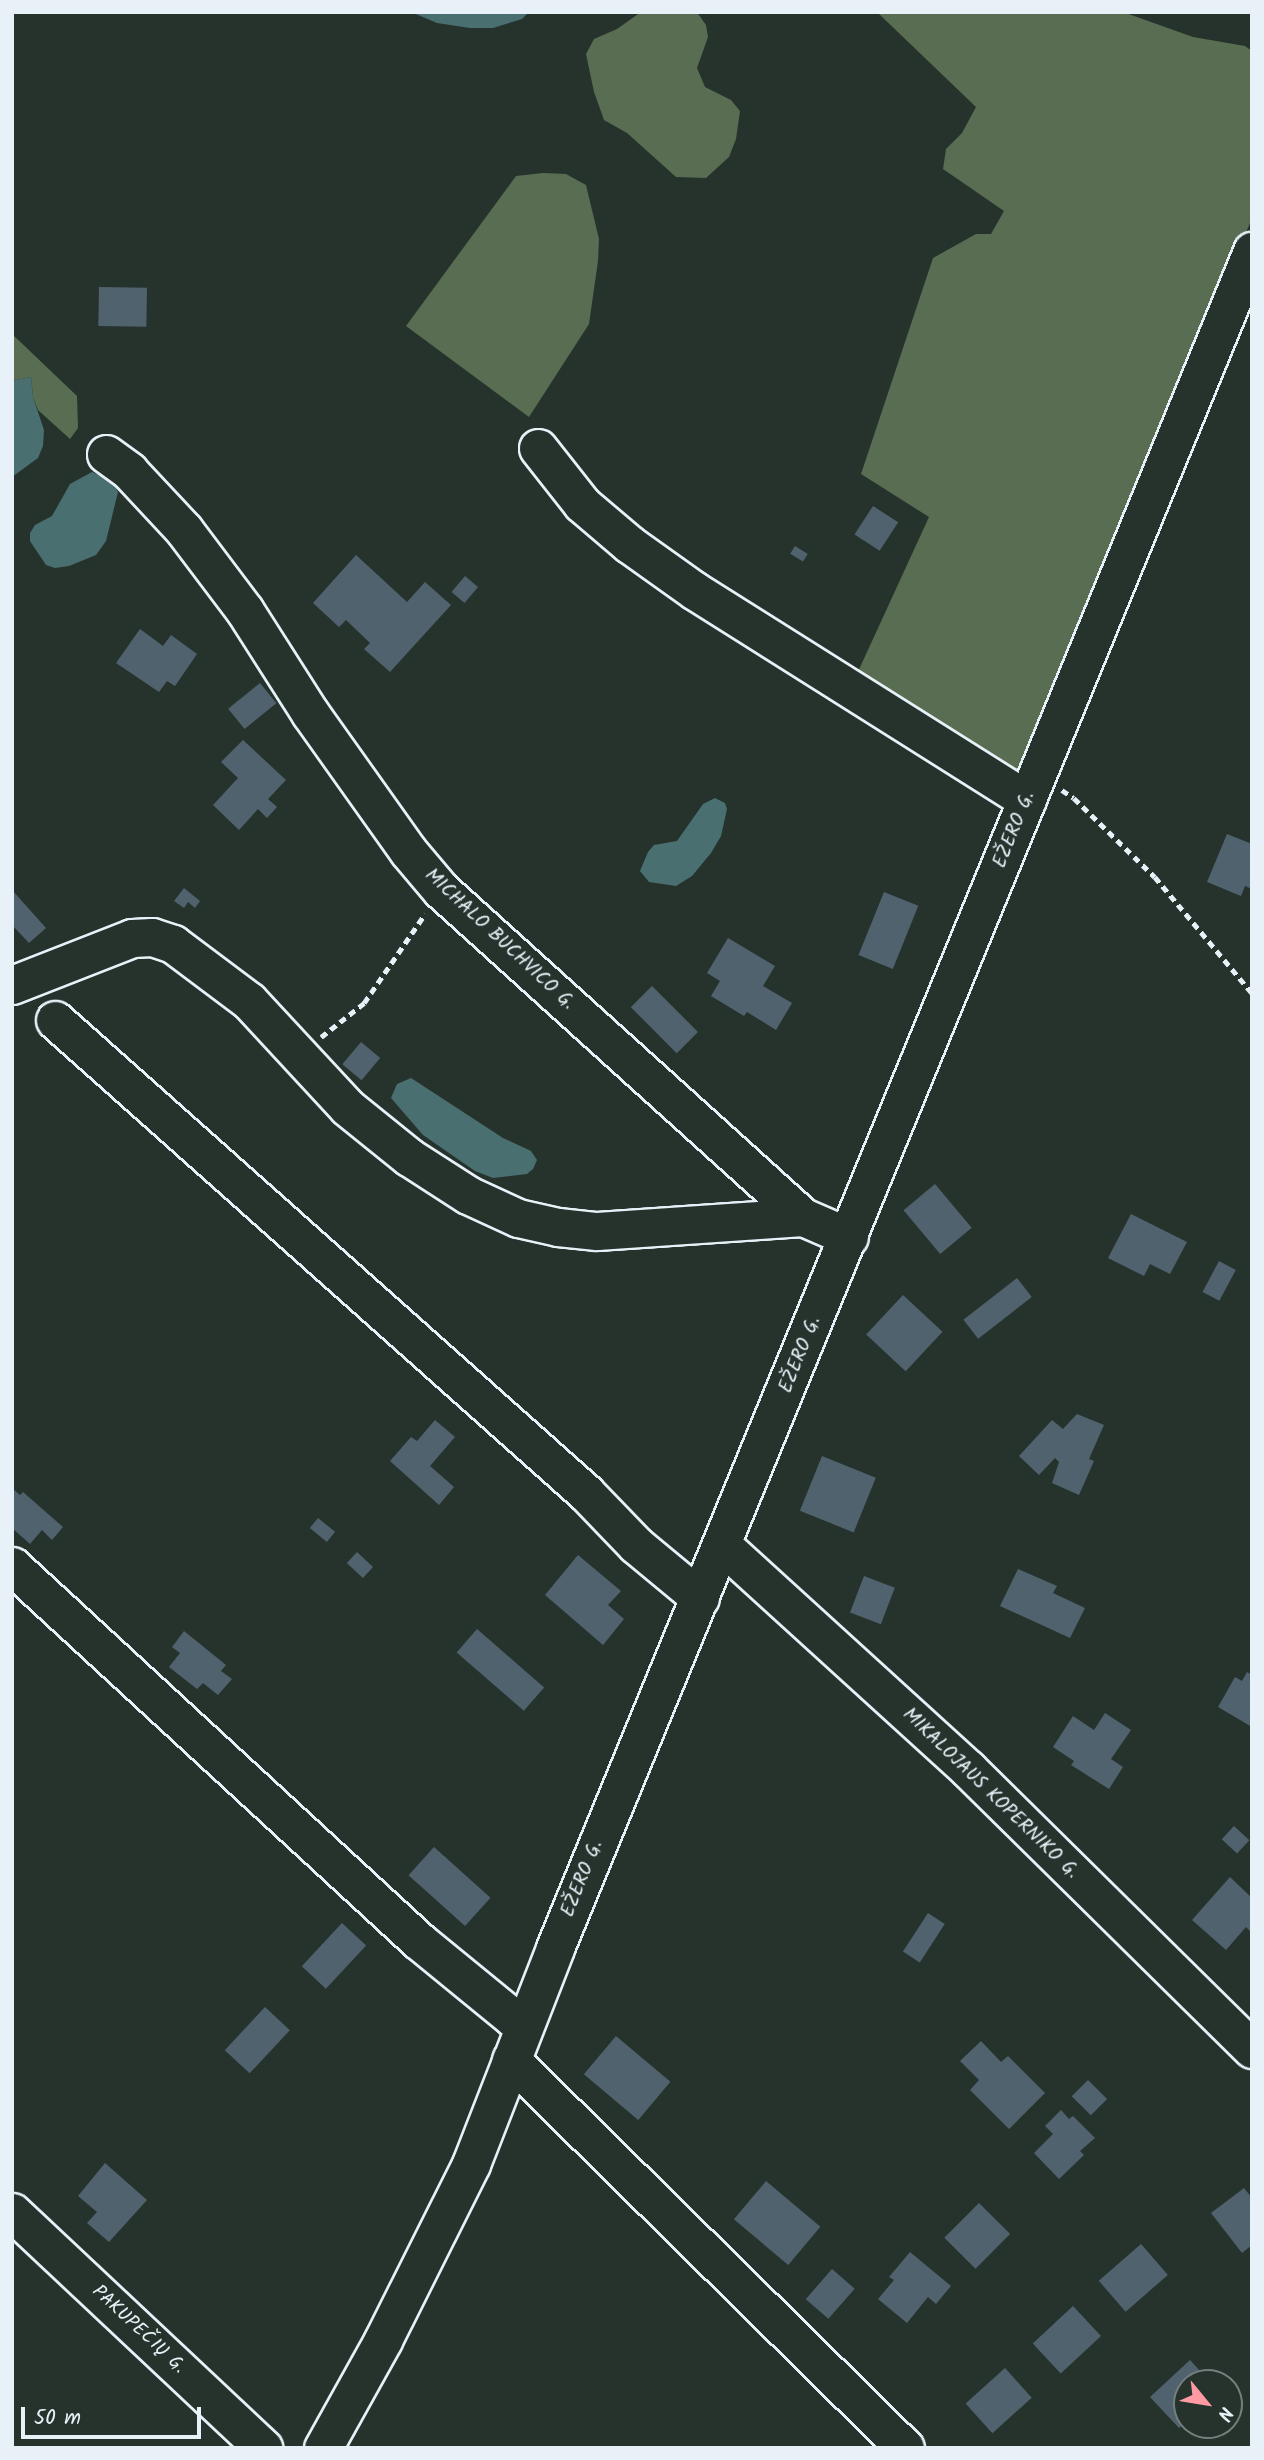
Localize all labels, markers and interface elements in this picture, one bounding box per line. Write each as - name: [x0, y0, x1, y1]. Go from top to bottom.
- street label: EŽERO G.: [989, 788, 1041, 872]
- street label: MICHALO BUCHVICO G.: [419, 865, 579, 1015]
- street label: EŽERO G.: [775, 1313, 827, 1397]
- street label: MIKALOJAUS KOPERNIKO G.: [897, 1704, 1083, 1884]
- street label: EŽERO G.: [557, 1837, 609, 1921]
- street label: PAKUPEČIŲ G.: [86, 2281, 190, 2379]
- north arrow: [1173, 2369, 1243, 2439]
- scale bar: [24, 2394, 205, 2438]
- text: N: [1208, 2401, 1240, 2426]
- text: 50 m: [34, 2402, 81, 2435]

